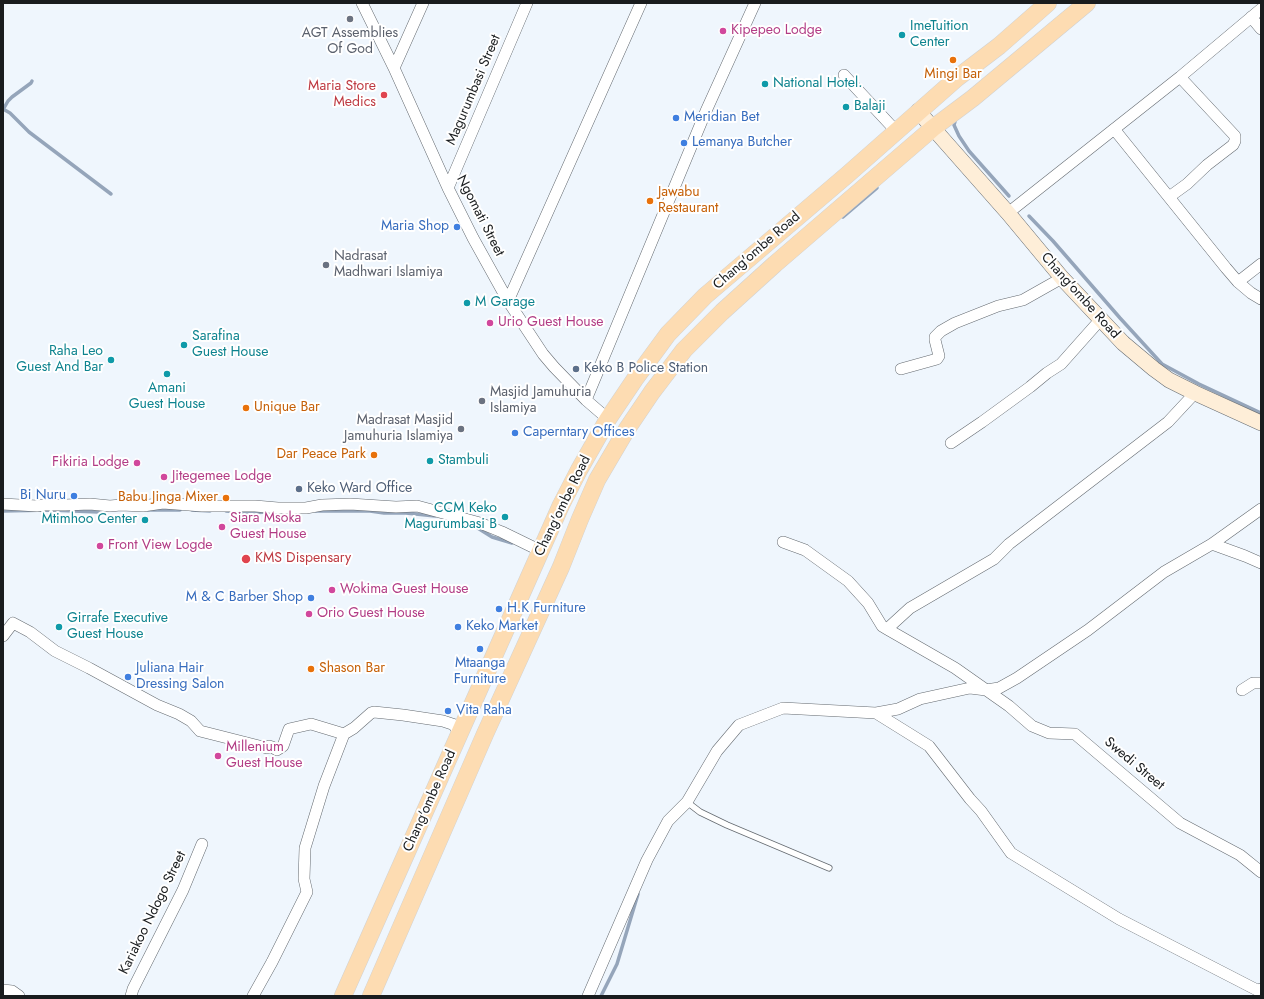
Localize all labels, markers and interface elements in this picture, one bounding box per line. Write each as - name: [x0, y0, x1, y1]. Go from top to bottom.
- marker: AGT Assemblies Of God: [345, 14, 355, 24]
- place label: ImeTuition Center: [910, 19, 969, 52]
- place label: Kipepeo Lodge: [731, 23, 822, 39]
- place label: AGT Assemblies Of God: [302, 26, 398, 58]
- marker: Kipepeo Lodge: [718, 26, 728, 36]
- marker: ImeTuition Center: [897, 30, 907, 40]
- street label: Magurumbasi Street: [443, 32, 505, 148]
- marker: Mingi Bar: [948, 55, 958, 65]
- place label: Mingi Bar: [924, 67, 982, 83]
- place label: National Hotel.: [773, 76, 862, 92]
- place label: Maria Store Medics: [308, 79, 376, 112]
- marker: National Hotel.: [760, 79, 770, 89]
- marker: Maria Store Medics: [379, 90, 389, 100]
- place label: Balaji: [854, 99, 886, 115]
- marker: Balaji: [841, 102, 851, 112]
- place label: Meridian Bet: [684, 110, 759, 126]
- marker: Meridian Bet: [671, 113, 681, 123]
- place label: Lemanya Butcher: [692, 135, 792, 151]
- marker: Lemanya Butcher: [679, 138, 689, 148]
- street label: Ngomati Street: [452, 173, 508, 259]
- place label: Jawabu Restaurant: [658, 185, 718, 218]
- marker: Jawabu Restaurant: [645, 196, 655, 206]
- street label: Chang'ombe Road: [710, 209, 804, 293]
- place label: Maria Shop: [381, 219, 449, 235]
- marker: Maria Shop: [452, 222, 462, 232]
- place label: Nadrasat Madhwari Islamiya: [334, 249, 443, 282]
- street label: Chang'ombe Road: [1037, 249, 1123, 343]
- marker: Nadrasat Madhwari Islamiya: [321, 260, 331, 270]
- place label: M Garage: [475, 295, 535, 311]
- marker: M Garage: [462, 298, 472, 308]
- place label: Urio Guest House: [498, 315, 604, 331]
- marker: Urio Guest House: [485, 318, 495, 328]
- place label: Sarafina Guest House: [192, 329, 268, 362]
- marker: Sarafina Guest House: [179, 340, 189, 350]
- place label: Raha Leo Guest And Bar: [16, 344, 103, 376]
- marker: Raha Leo Guest And Bar: [106, 355, 116, 365]
- place label: Keko B Police Station: [584, 361, 708, 377]
- marker: Keko B Police Station: [571, 364, 581, 374]
- marker: Amani Guest House: [162, 369, 172, 379]
- place label: Amani Guest House: [129, 381, 205, 414]
- place label: Masjid Jamuhuria Islamiya: [490, 385, 591, 418]
- marker: Masjid Jamuhuria Islamiya: [477, 396, 487, 406]
- place label: Unique Bar: [254, 400, 320, 416]
- marker: Unique Bar: [241, 403, 251, 413]
- place label: Madrasat Masjid Jamuhuria Islamiya: [344, 413, 453, 446]
- marker: Madrasat Masjid Jamuhuria Islamiya: [456, 424, 466, 434]
- place label: Caperntary Offices: [523, 425, 635, 441]
- marker: Caperntary Offices: [510, 428, 520, 438]
- place label: Dar Peace Park: [276, 447, 366, 463]
- marker: Dar Peace Park: [369, 450, 379, 460]
- place label: Stambuli: [438, 453, 489, 469]
- street label: Chang'ombe Road: [531, 453, 595, 559]
- place label: Fikiria Lodge: [52, 455, 129, 471]
- marker: Stambuli: [425, 456, 435, 466]
- marker: Fikiria Lodge: [132, 458, 142, 468]
- place label: Jitegemee Lodge: [172, 469, 271, 485]
- marker: Jitegemee Lodge: [159, 472, 169, 482]
- place label: Keko Ward Office: [307, 481, 412, 497]
- marker: Keko Ward Office: [294, 484, 304, 494]
- place label: Bi Nuru: [20, 488, 66, 504]
- place label: Babu Jinga Mixer: [118, 490, 218, 506]
- marker: Bi Nuru: [69, 491, 79, 501]
- marker: Babu Jinga Mixer: [221, 493, 231, 503]
- place label: CCM Keko Magurumbasi B: [405, 501, 497, 534]
- place label: Siara Msoka Guest House: [230, 511, 306, 544]
- place label: Mtimhoo Center: [41, 512, 137, 528]
- marker: CCM Keko Magurumbasi B: [500, 512, 510, 522]
- marker: Mtimhoo Center: [140, 515, 150, 525]
- marker: Siara Msoka Guest House: [217, 522, 227, 532]
- place label: Front View Logde: [108, 538, 213, 554]
- marker: Front View Logde: [95, 541, 105, 551]
- place label: KMS Dispensary: [255, 551, 351, 567]
- marker: KMS Dispensary: [240, 553, 252, 565]
- place label: Wokima Guest House: [340, 582, 469, 598]
- marker: Wokima Guest House: [327, 585, 337, 595]
- place label: M & C Barber Shop: [186, 590, 303, 606]
- marker: M & C Barber Shop: [306, 593, 316, 603]
- place label: H.K Furniture: [507, 601, 586, 617]
- marker: H.K Furniture: [494, 604, 504, 614]
- place label: Orio Guest House: [317, 606, 425, 622]
- marker: Orio Guest House: [304, 609, 314, 619]
- place label: Girrafe Executive Guest House: [67, 611, 168, 644]
- place label: Keko Market: [466, 619, 538, 635]
- marker: Girrafe Executive Guest House: [54, 622, 64, 632]
- marker: Keko Market: [453, 622, 463, 632]
- marker: Mtaanga Furniture: [475, 644, 485, 654]
- place label: Mtaanga Furniture: [454, 656, 506, 688]
- place label: Juliana Hair Dressing Salon: [136, 661, 224, 694]
- place label: Shason Bar: [319, 661, 385, 677]
- marker: Shason Bar: [306, 664, 316, 674]
- marker: Juliana Hair Dressing Salon: [123, 672, 133, 682]
- place label: Vita Raha: [456, 703, 512, 719]
- marker: Vita Raha: [443, 706, 453, 716]
- street label: Swedi Street: [1100, 734, 1168, 794]
- place label: Millenium Guest House: [226, 740, 302, 772]
- street label: Chang'ombe Road: [400, 747, 460, 855]
- marker: Millenium Guest House: [213, 751, 223, 761]
- street label: Kariakoo Ndogo Street: [116, 849, 190, 977]

